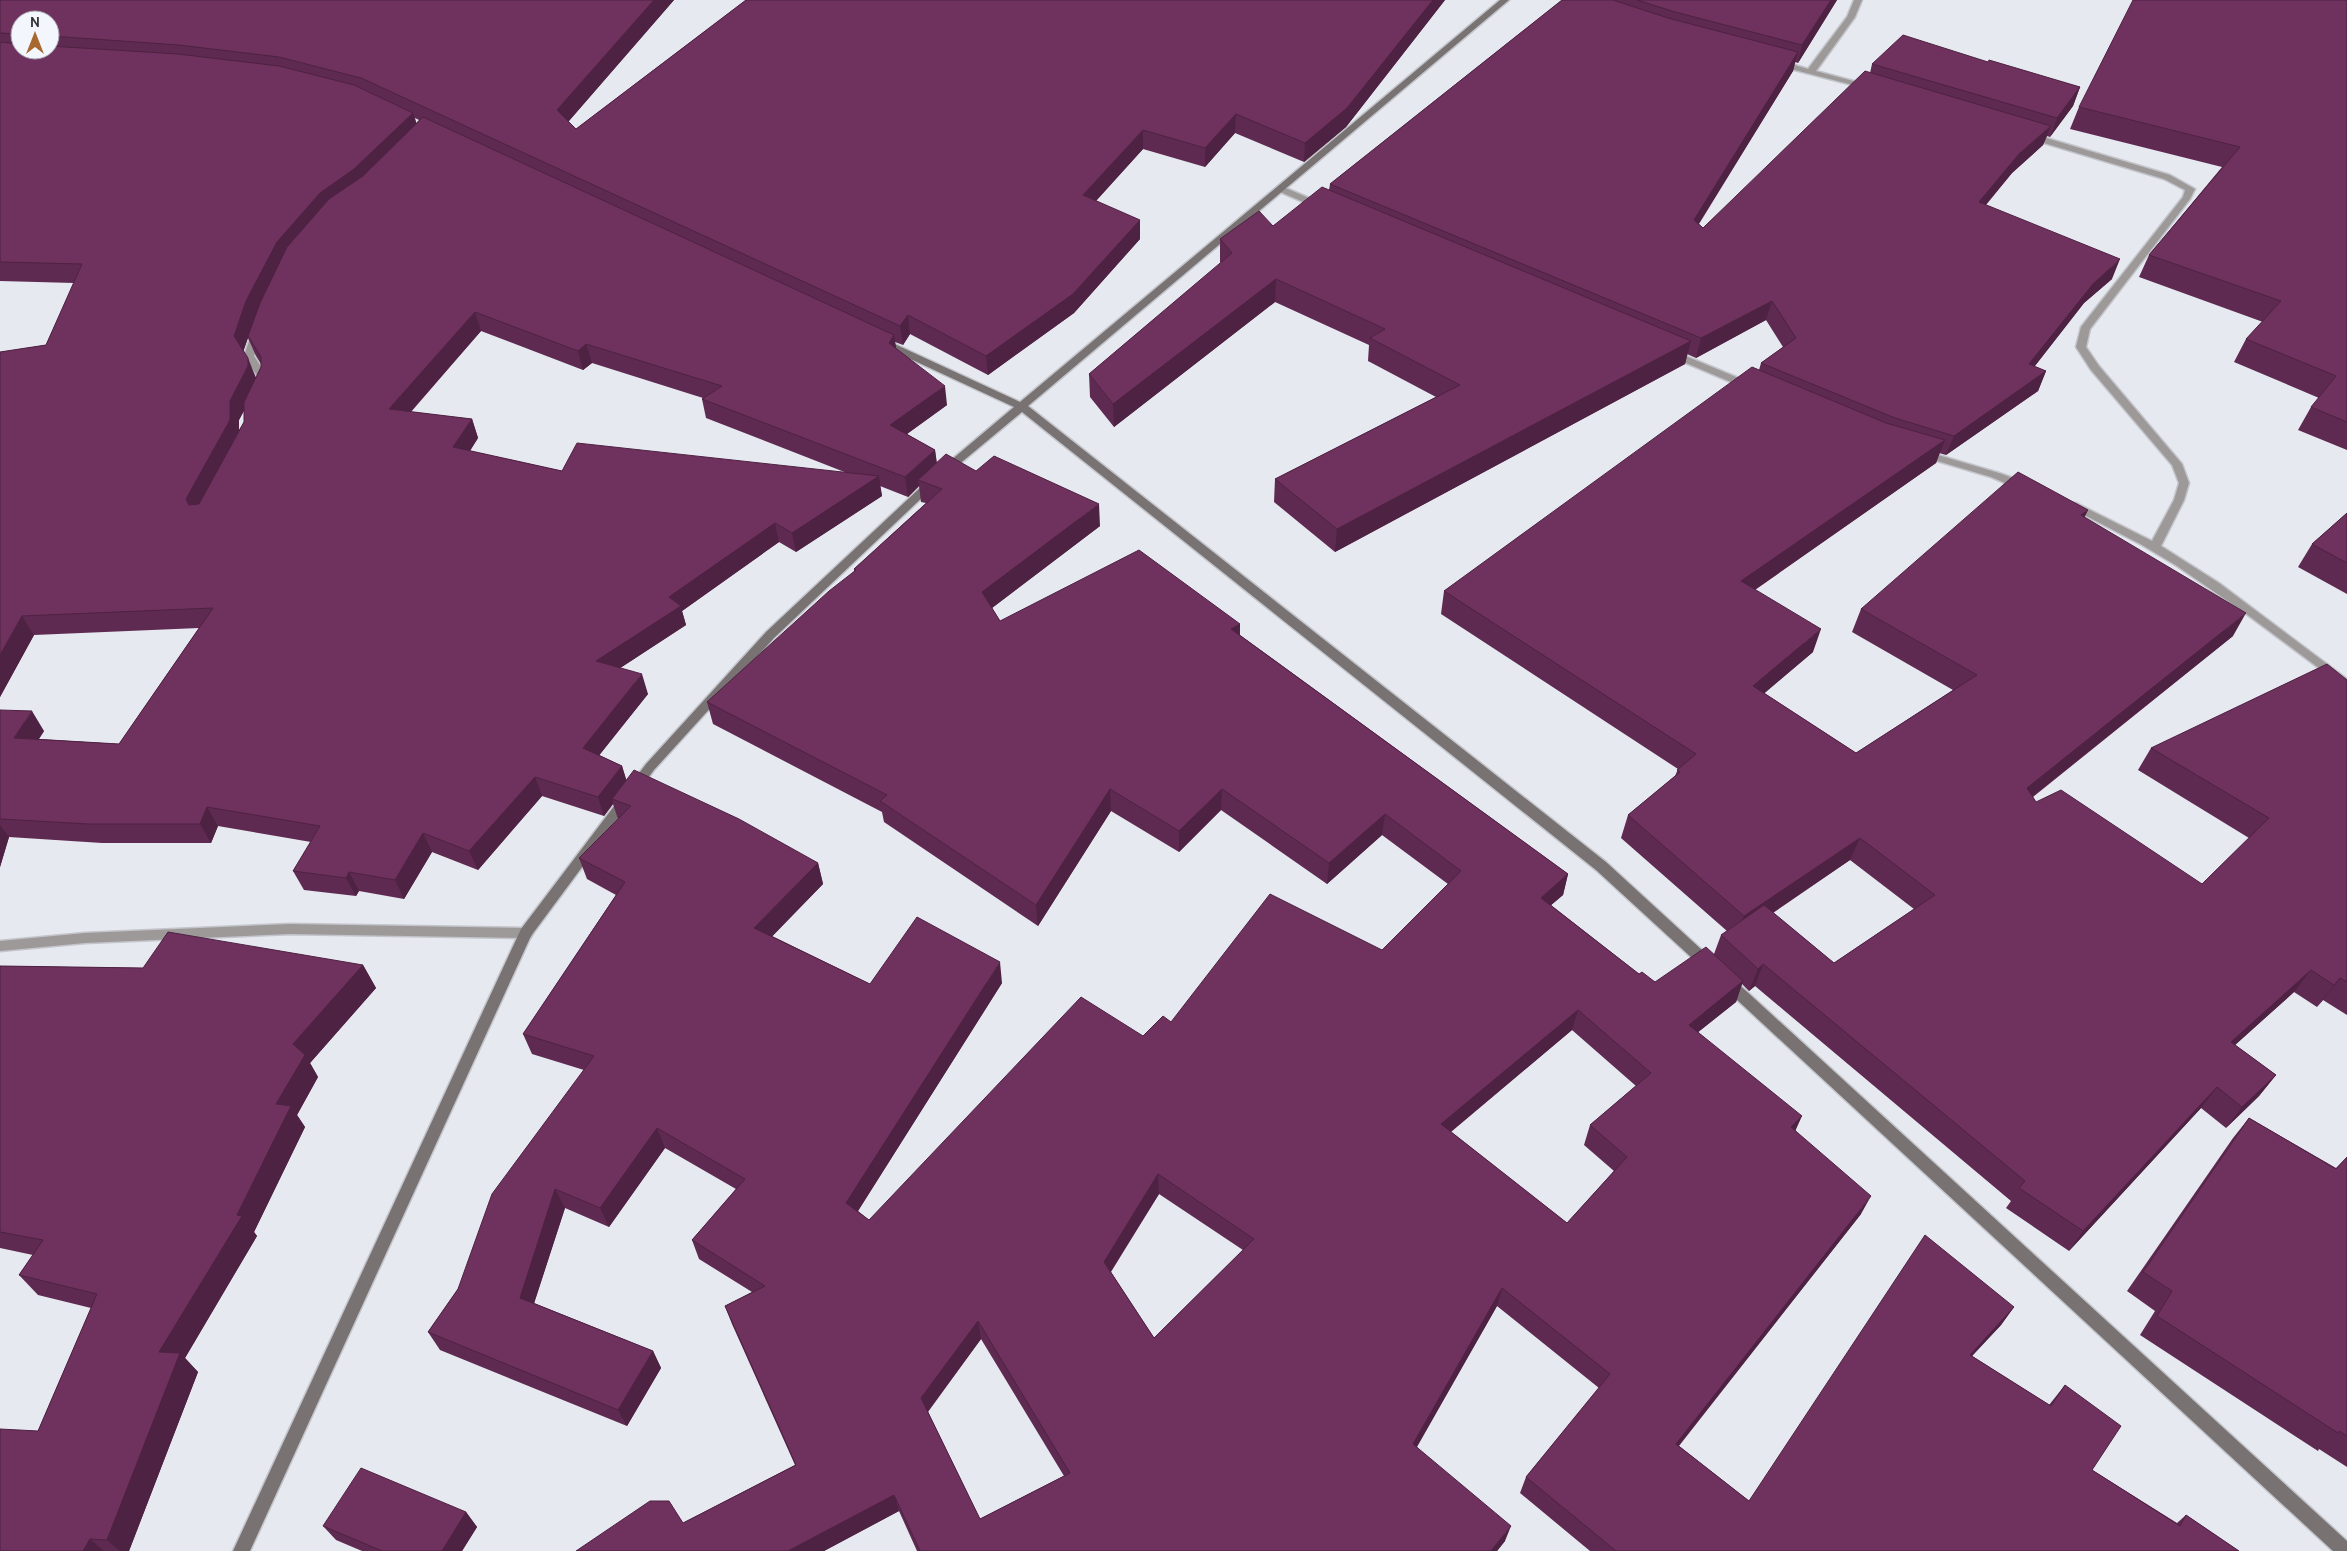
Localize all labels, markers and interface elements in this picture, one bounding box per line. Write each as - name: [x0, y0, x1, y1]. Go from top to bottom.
- north arrow: [10, 10, 60, 60]
- text: N: [30, 13, 40, 31]

